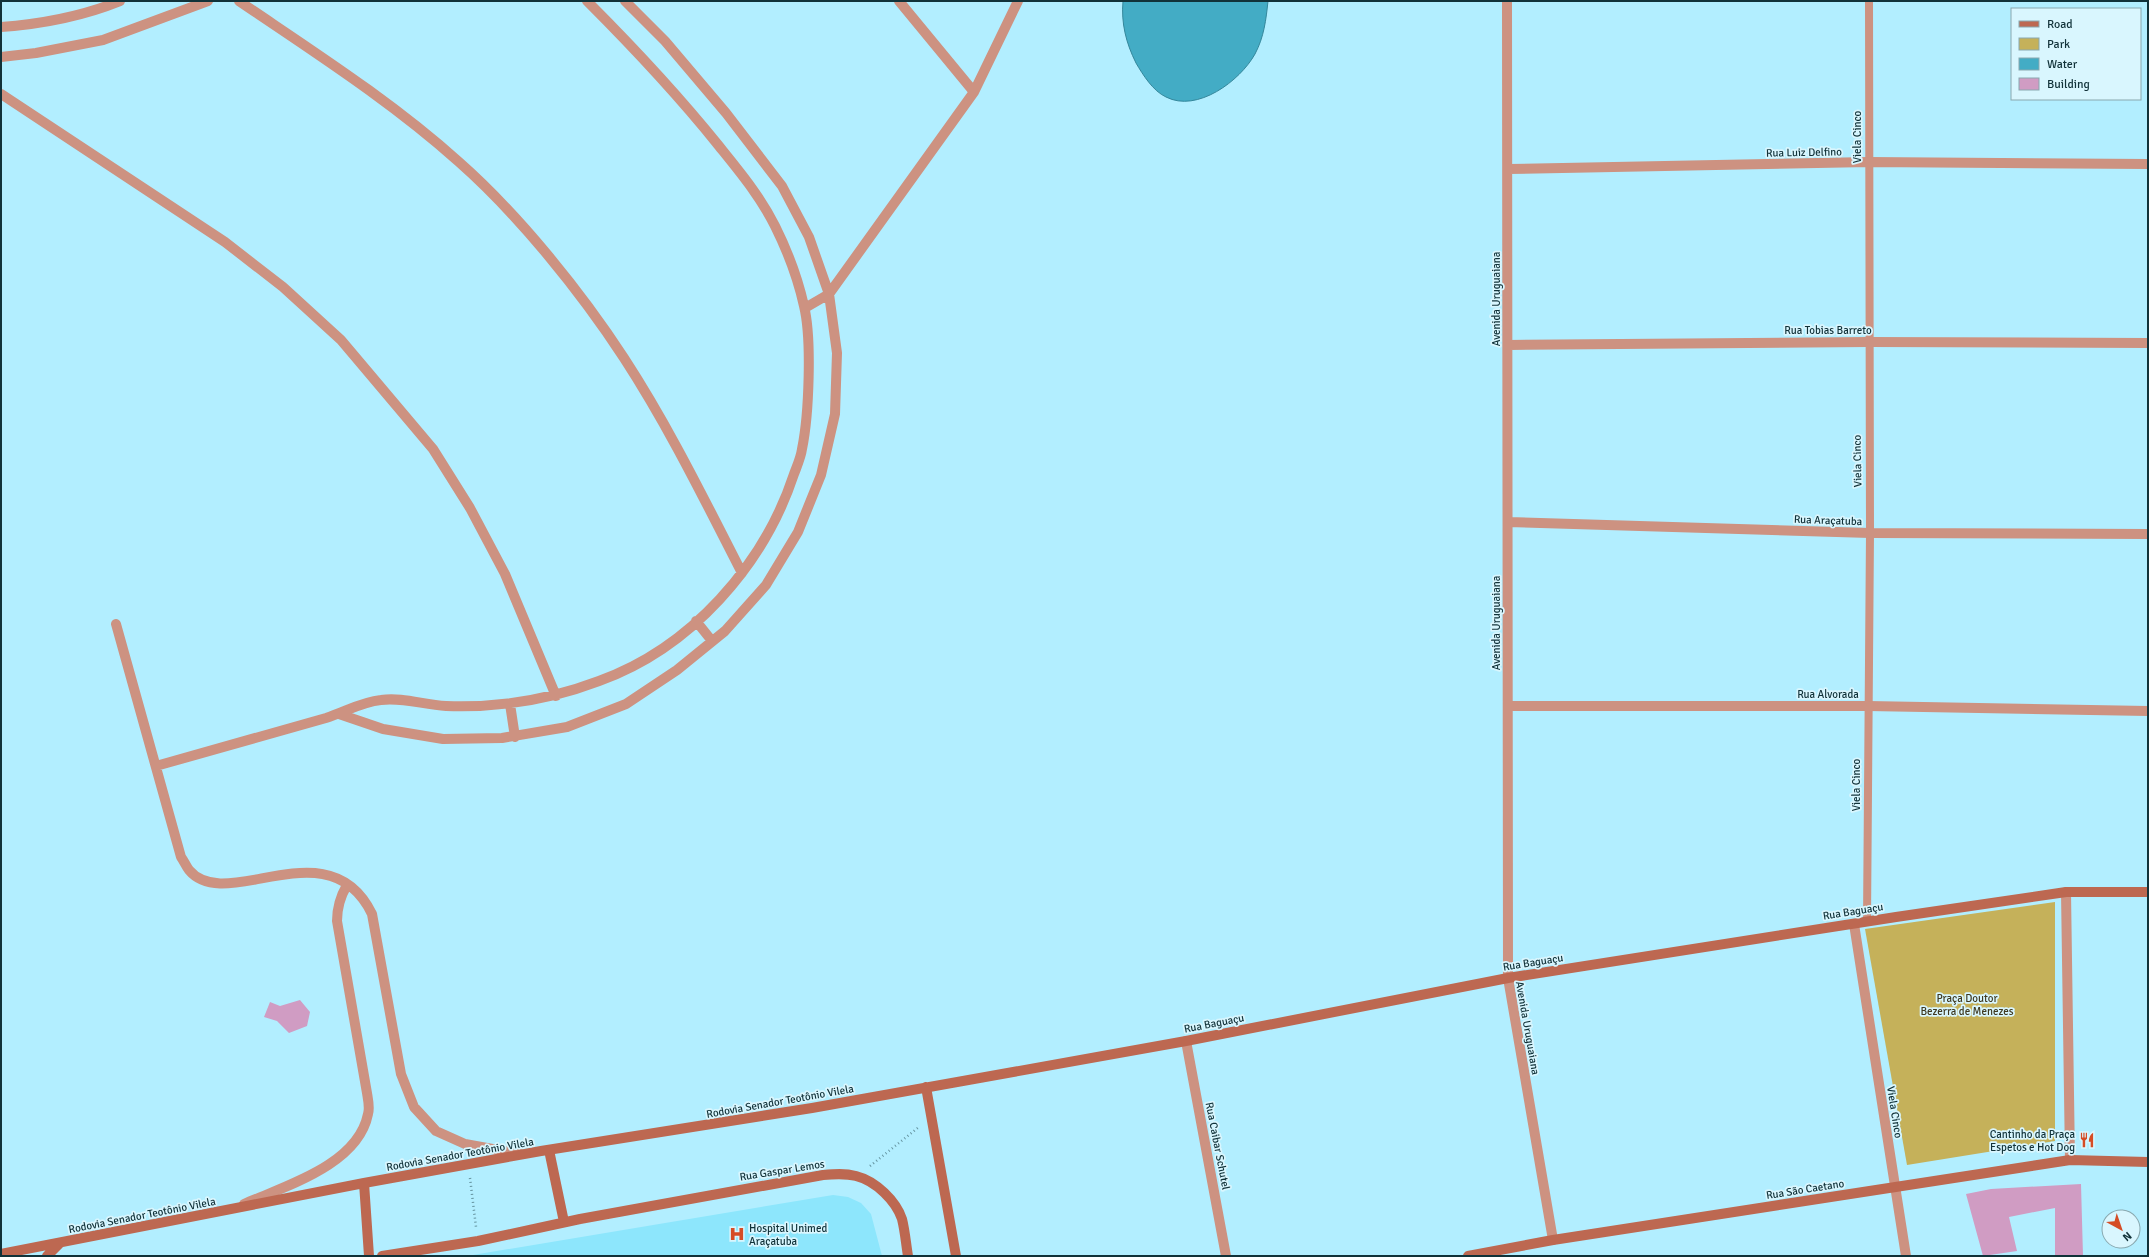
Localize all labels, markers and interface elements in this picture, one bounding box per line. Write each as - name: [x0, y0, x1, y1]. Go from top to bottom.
- legend: [2011, 8, 2141, 100]
- text: Road: [2047, 17, 2073, 32]
- text: Park: [2047, 37, 2070, 52]
- text: Water: [2047, 57, 2078, 72]
- text: Building: [2047, 77, 2090, 92]
- street label: Viela Cinco: [1851, 110, 1864, 163]
- street label: Rua Luiz Delfino: [1766, 145, 1842, 160]
- street label: Avenida Uruguaiana: [1490, 251, 1503, 346]
- street label: Rua Tobias Barreto: [1784, 324, 1872, 337]
- street label: Viela Cinco: [1851, 434, 1864, 487]
- street label: Rua Araçatuba: [1794, 513, 1863, 528]
- street label: Avenida Uruguaiana: [1490, 575, 1503, 670]
- street label: Rua Alvorada: [1797, 688, 1859, 701]
- street label: Viela Cinco: [1850, 758, 1863, 811]
- street label: Rua Baguaçu: [1822, 900, 1884, 923]
- street label: Rua Baguaçu: [1502, 951, 1564, 974]
- street label: Avenida Uruguaiana: [1513, 980, 1542, 1076]
- park label: Praça Doutor Bezerra de Menezes: [1920, 992, 2014, 1018]
- street label: Rua Baguaçu: [1183, 1011, 1245, 1036]
- street label: Rodovia Senador Teotônio Vilela: [705, 1082, 855, 1121]
- street label: Viela Cinco: [1884, 1085, 1905, 1139]
- street label: Rua Caibar Schutel: [1203, 1101, 1232, 1191]
- place label: Cantinho da Praça Espetos e Hot Dog: [1990, 1128, 2075, 1154]
- restaurant icon: Cantinho da Praça Espetos e Hot Dog: [2078, 1131, 2096, 1149]
- street label: Rodovia Senador Teotônio Vilela: [385, 1135, 535, 1174]
- street label: Rua Gaspar Lemos: [739, 1157, 826, 1184]
- street label: Rua São Caetano: [1765, 1177, 1845, 1202]
- street label: Rodovia Senador Teotônio Vilela: [67, 1195, 217, 1236]
- north arrow: [2101, 1209, 2141, 1249]
- place label: Hospital Unimed Araçatuba: [749, 1222, 827, 1248]
- hospital icon: Hospital Unimed Araçatuba: [728, 1225, 746, 1243]
- text: N: [2120, 1229, 2134, 1244]

